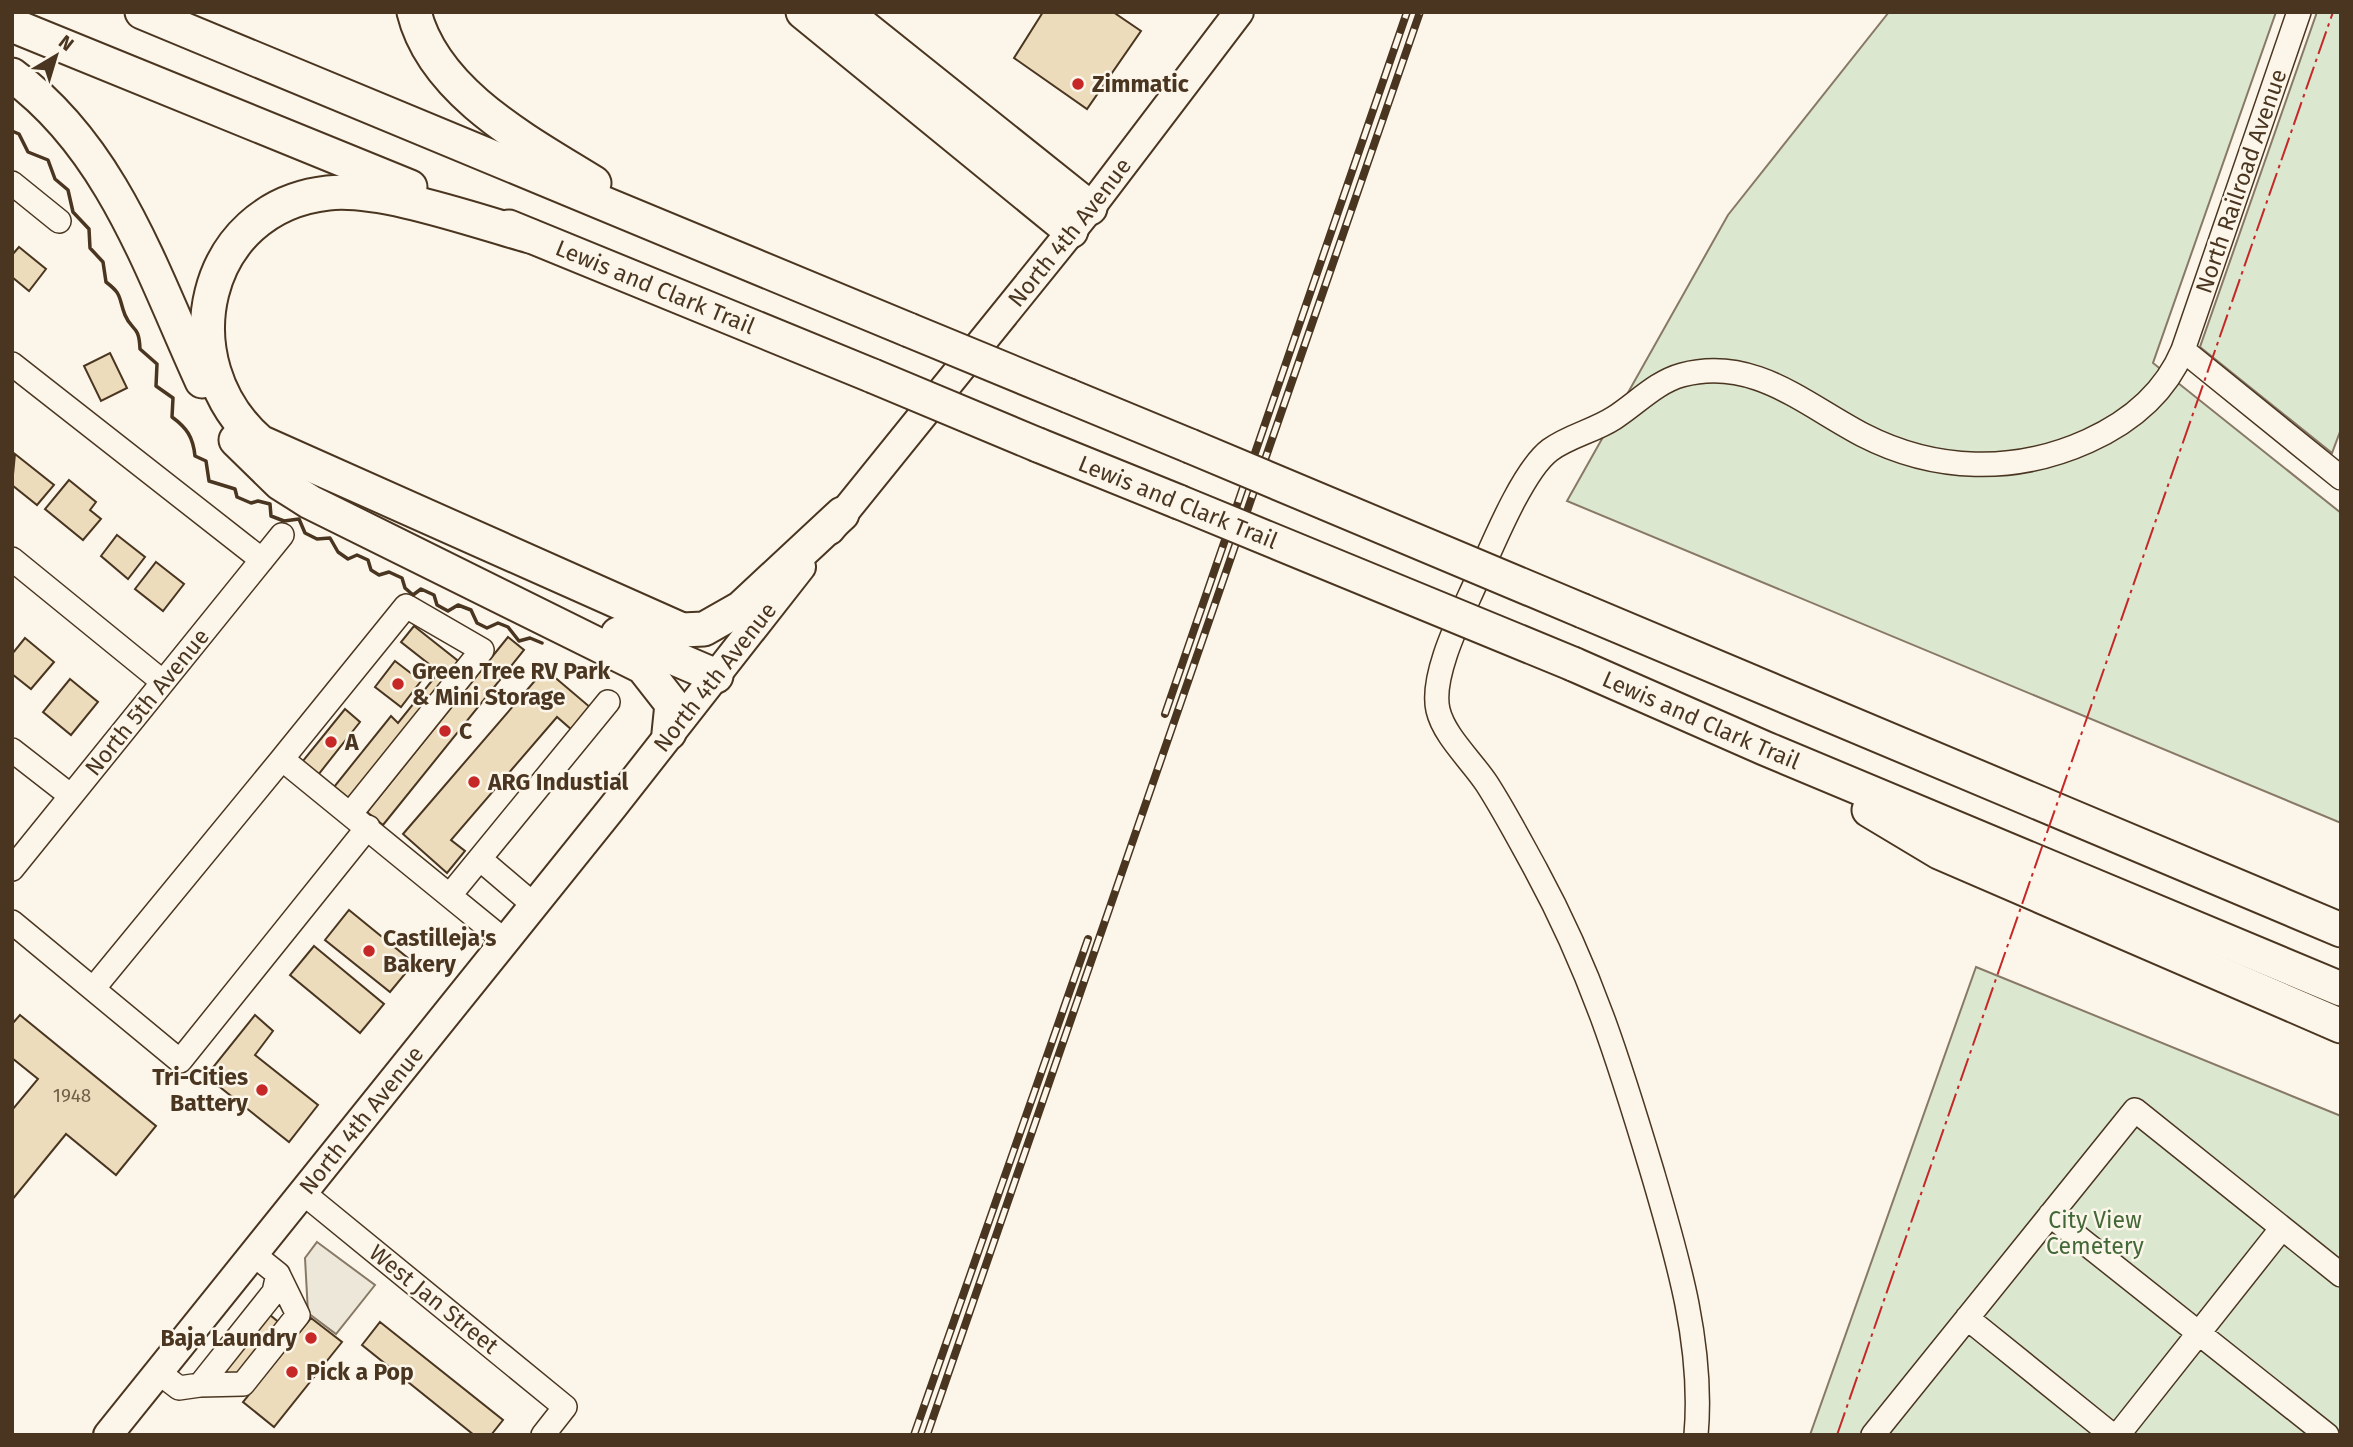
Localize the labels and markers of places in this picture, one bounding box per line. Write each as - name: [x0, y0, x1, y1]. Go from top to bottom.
- place label: Zimmatic: [1092, 70, 1189, 98]
- marker: Zimmatic: [1070, 76, 1086, 92]
- place label: Green Tree RV Park & Mini Storage: [412, 657, 611, 711]
- marker: Green Tree RV Park & Mini Storage: [390, 676, 406, 692]
- place label: C: [459, 717, 473, 745]
- marker: C: [437, 723, 453, 739]
- place label: A: [344, 728, 359, 756]
- marker: A: [323, 734, 339, 750]
- place label: ARG Industial: [487, 768, 629, 796]
- marker: ARG Industial: [466, 774, 482, 790]
- place label: Castilleja's Bakery: [383, 924, 496, 978]
- marker: Castilleja's Bakery: [361, 943, 377, 959]
- place label: Tri-Cities Battery: [152, 1063, 249, 1117]
- marker: Tri-Cities Battery: [254, 1082, 270, 1098]
- place label: Baja Laundry: [160, 1324, 298, 1352]
- marker: Baja Laundry: [303, 1330, 319, 1346]
- place label: Pick a Pop: [306, 1358, 414, 1386]
- marker: Pick a Pop: [284, 1364, 300, 1380]

